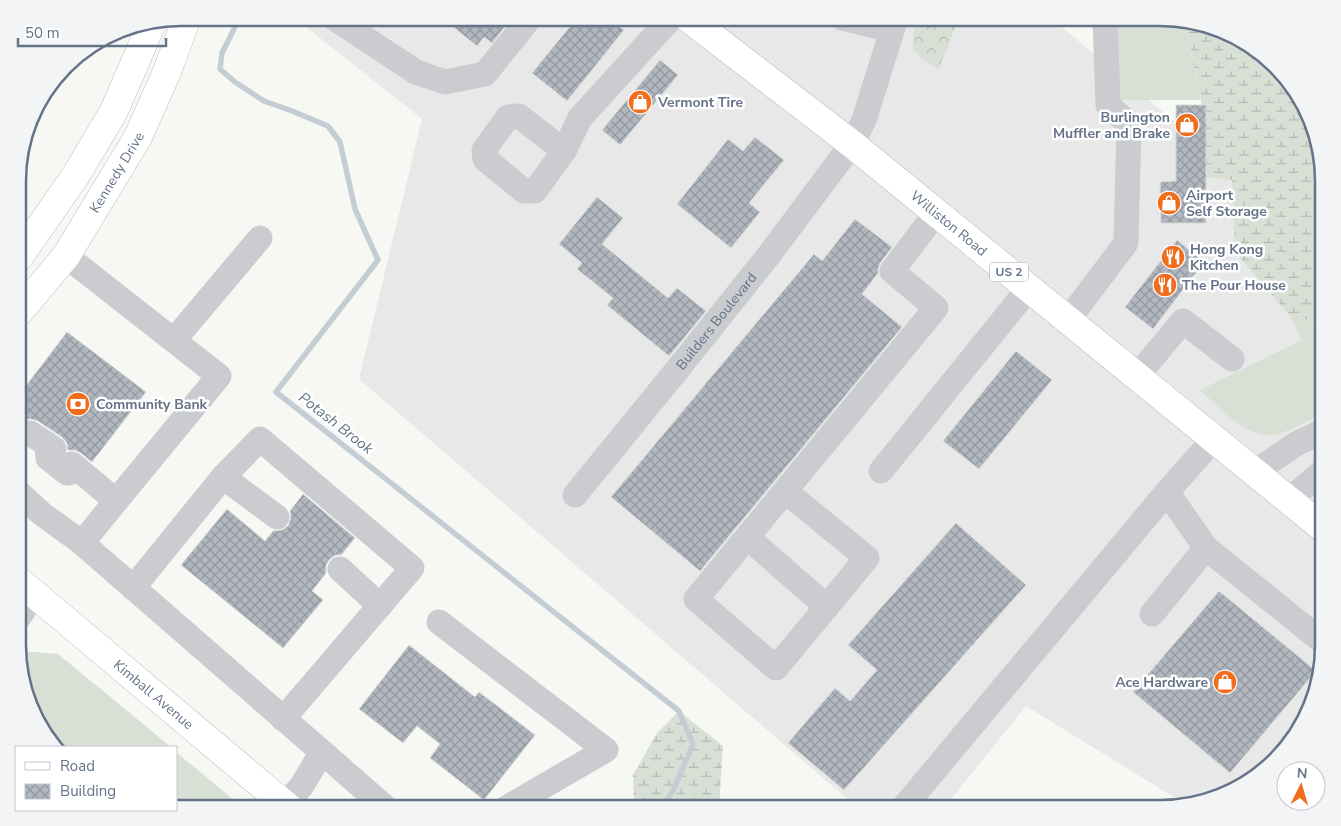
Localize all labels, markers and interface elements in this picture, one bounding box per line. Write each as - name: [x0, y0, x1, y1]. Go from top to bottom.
- scale bar: [18, 15, 165, 47]
- text: 50 m: [25, 23, 60, 43]
- shop icon: Vermont Tire: [627, 89, 653, 115]
- place label: Vermont Tire: [657, 93, 744, 112]
- place label: Burlington Muffler and Brake: [1053, 108, 1170, 143]
- shop icon: Burlington Muffler and Brake: [1174, 112, 1200, 138]
- street label: Kennedy Drive: [85, 129, 149, 217]
- place label: Airport Self Storage: [1186, 186, 1267, 221]
- street label: Williston Road: [906, 187, 991, 260]
- shop icon: Airport Self Storage: [1156, 190, 1182, 216]
- place label: Hong Kong Kitchen: [1190, 240, 1263, 275]
- restaurant icon: Hong Kong Kitchen: [1160, 244, 1186, 270]
- road number: US 2: [990, 262, 1028, 282]
- street label: Builders Boulevard: [672, 269, 761, 374]
- restaurant icon: The Pour House: [1152, 272, 1178, 298]
- place label: The Pour House: [1182, 276, 1286, 295]
- water label: Potash Brook: [294, 387, 378, 459]
- bank icon: Community Bank: [65, 391, 91, 417]
- place label: Community Bank: [96, 395, 208, 414]
- street label: Kimball Avenue: [109, 655, 197, 734]
- shop icon: Ace Hardware: [1212, 669, 1238, 695]
- place label: Ace Hardware: [1115, 673, 1208, 692]
- legend: [15, 746, 178, 811]
- text: Road: [60, 756, 95, 776]
- north arrow: [1276, 761, 1326, 811]
- text: N: [1296, 764, 1308, 783]
- text: Building: [60, 781, 116, 801]

